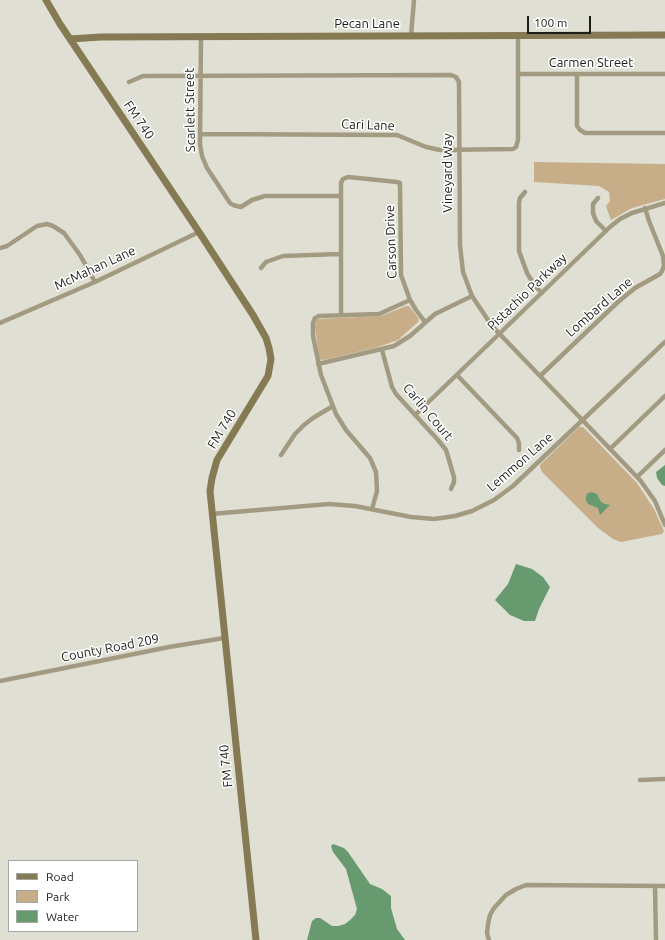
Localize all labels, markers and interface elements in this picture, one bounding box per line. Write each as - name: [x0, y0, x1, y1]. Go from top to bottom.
- scale bar: [529, 8, 593, 34]
- street label: Pecan Lane: [334, 16, 400, 32]
- text: 100 m: [534, 16, 567, 29]
- street label: Carmen Street: [549, 55, 633, 71]
- street label: Scarlett Street: [181, 68, 199, 152]
- street label: FM 740: [120, 98, 158, 142]
- street label: Cari Lane: [341, 116, 395, 134]
- street label: Vineyard Way: [440, 133, 456, 213]
- street label: Carson Drive: [382, 205, 400, 279]
- street label: McMahan Lane: [52, 242, 138, 294]
- street label: Pistachio Parkway: [484, 250, 570, 334]
- street label: Lombard Lane: [563, 274, 635, 340]
- street label: Carlin Court: [400, 380, 456, 444]
- street label: FM 740: [204, 407, 240, 451]
- street label: Lemmon Lane: [484, 429, 556, 495]
- street label: County Road 209: [60, 631, 160, 665]
- street label: FM 740: [216, 744, 236, 788]
- legend: [8, 860, 138, 932]
- text: Road: [46, 870, 74, 883]
- text: Park: [46, 890, 70, 903]
- text: Water: [46, 910, 79, 923]

